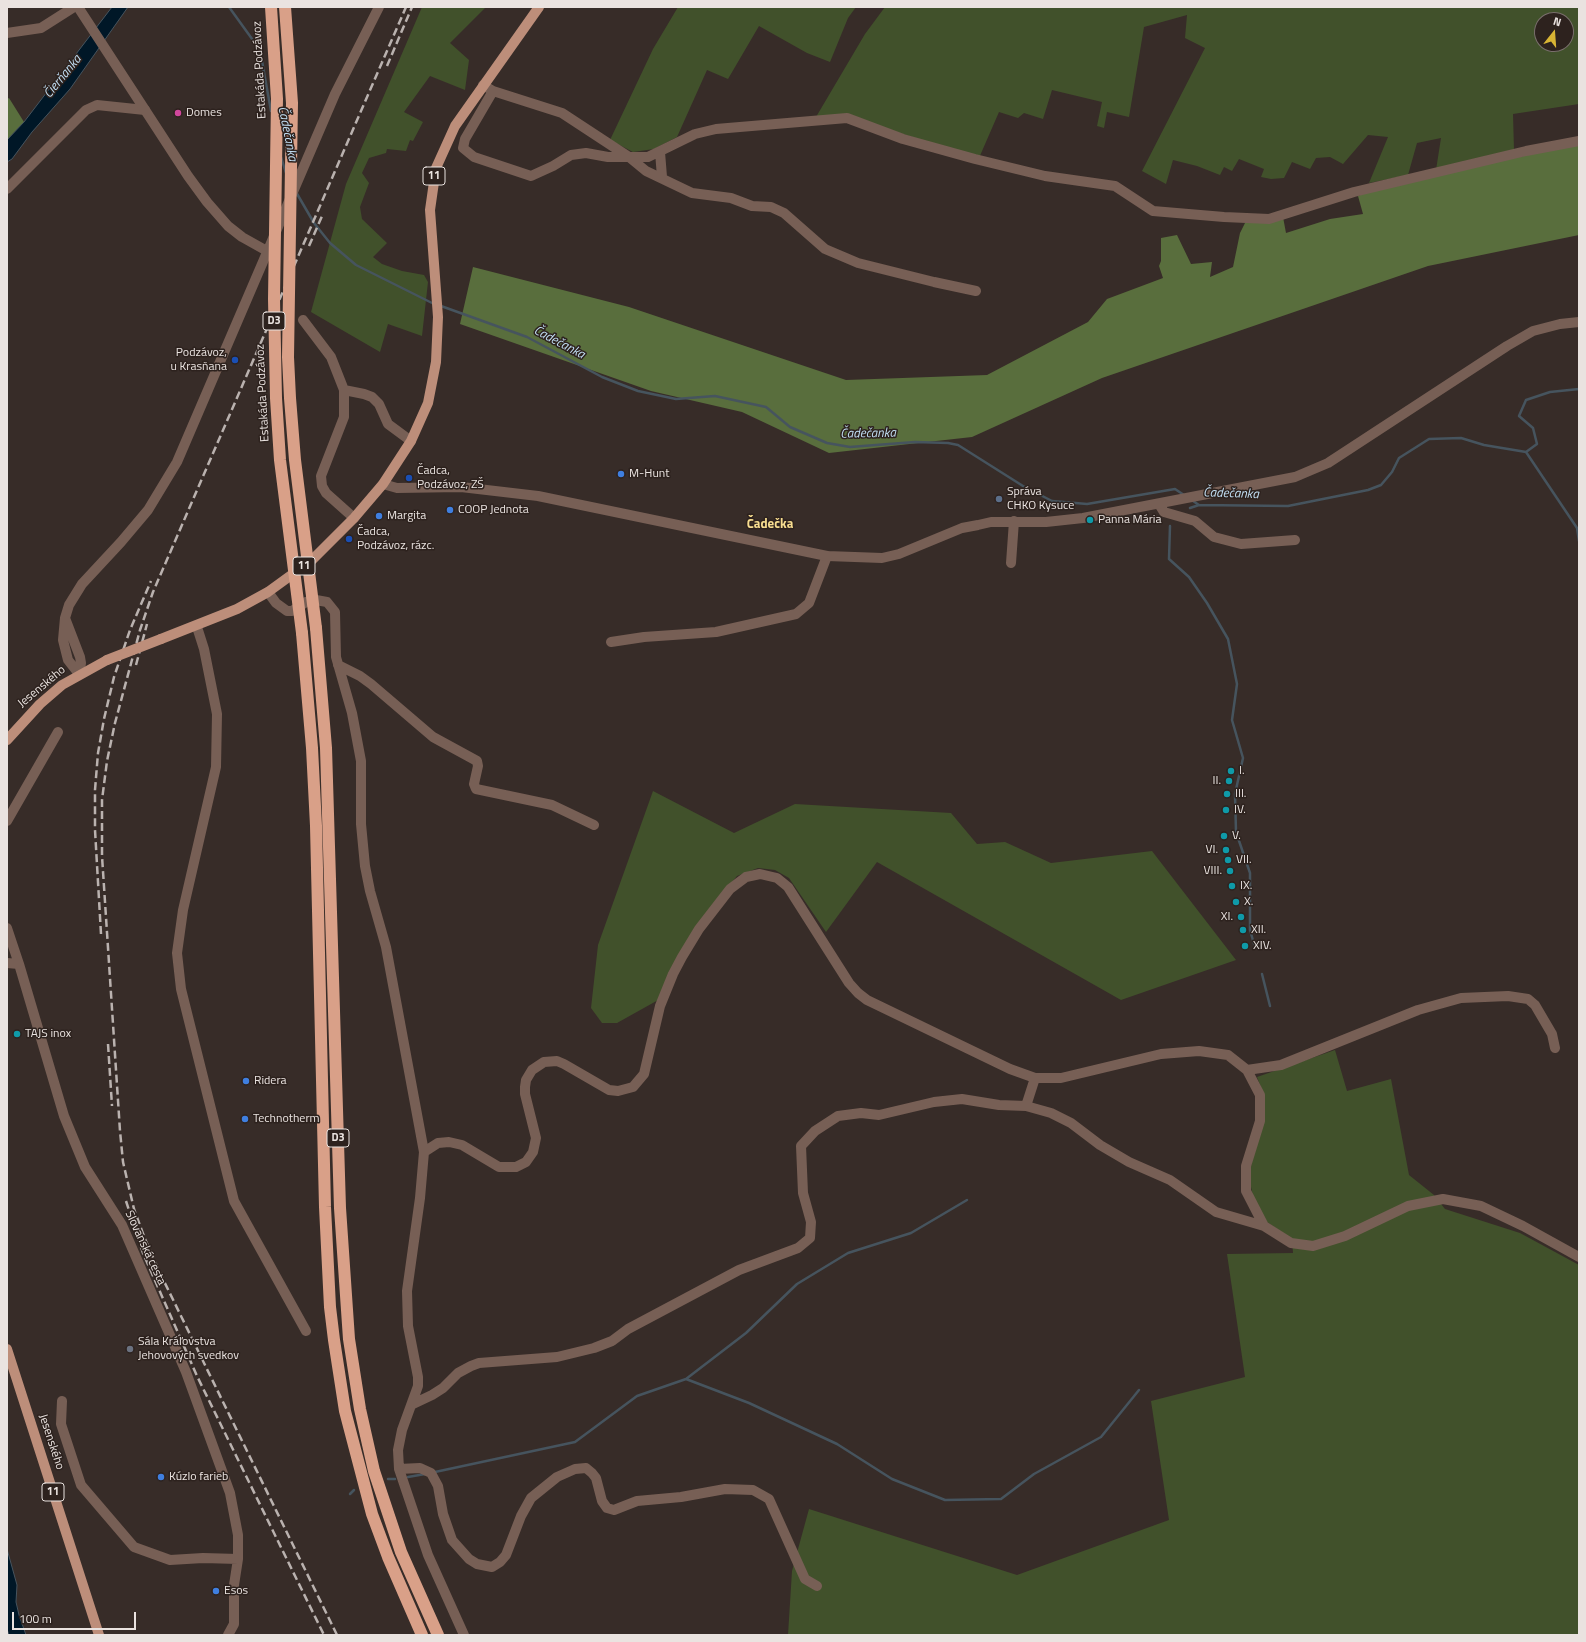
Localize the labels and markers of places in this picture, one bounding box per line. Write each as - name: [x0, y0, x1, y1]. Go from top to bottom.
- place label: Domes: [186, 106, 222, 120]
- marker: Domes: [173, 108, 183, 118]
- place label: Podzávoz, u Krasňana: [171, 346, 227, 374]
- marker: Podzávoz, u Krasňana: [230, 355, 240, 365]
- place label: Čadca, Podzávoz, ZŠ: [417, 464, 484, 492]
- place label: M-Hunt: [629, 467, 669, 481]
- marker: M-Hunt: [616, 469, 626, 479]
- marker: Čadca, Podzávoz, ZŠ: [404, 473, 414, 483]
- place label: Správa CHKO Kysuce: [1007, 485, 1074, 513]
- marker: Správa CHKO Kysuce: [994, 494, 1004, 504]
- place label: COOP Jednota: [458, 503, 529, 517]
- marker: COOP Jednota: [445, 505, 455, 515]
- place label: Margita: [387, 509, 426, 523]
- marker: Margita: [374, 511, 384, 521]
- place label: Panna Mária: [1098, 513, 1161, 527]
- marker: Panna Mária: [1085, 515, 1095, 525]
- place label: Čadca, Podzávoz, rázc.: [357, 525, 434, 553]
- marker: Čadca, Podzávoz, rázc.: [344, 534, 354, 544]
- place label: I.: [1239, 764, 1245, 778]
- marker: I.: [1226, 766, 1236, 776]
- place label: II.: [1213, 774, 1221, 788]
- marker: II.: [1224, 776, 1234, 786]
- place label: III.: [1235, 787, 1246, 801]
- marker: III.: [1222, 789, 1232, 799]
- place label: IV.: [1234, 803, 1246, 817]
- marker: IV.: [1221, 805, 1231, 815]
- place label: V.: [1232, 829, 1241, 843]
- marker: V.: [1219, 831, 1229, 841]
- place label: VI.: [1205, 843, 1218, 857]
- marker: VI.: [1221, 845, 1231, 855]
- place label: VII.: [1236, 853, 1251, 867]
- marker: VII.: [1223, 855, 1233, 865]
- place label: VIII.: [1204, 864, 1222, 878]
- marker: VIII.: [1225, 866, 1235, 876]
- place label: IX.: [1240, 879, 1252, 893]
- marker: IX.: [1227, 881, 1237, 891]
- place label: X.: [1244, 895, 1253, 909]
- marker: X.: [1231, 897, 1241, 907]
- place label: XI.: [1221, 910, 1233, 924]
- marker: XI.: [1236, 912, 1246, 922]
- place label: XII.: [1251, 923, 1266, 937]
- marker: XII.: [1238, 925, 1248, 935]
- place label: XIV.: [1253, 939, 1272, 953]
- marker: XIV.: [1240, 941, 1250, 951]
- place label: TAJS inox: [25, 1027, 71, 1041]
- marker: TAJS inox: [12, 1029, 22, 1039]
- place label: Ridera: [254, 1074, 287, 1088]
- marker: Ridera: [241, 1076, 251, 1086]
- place label: Technotherm: [253, 1112, 320, 1126]
- marker: Technotherm: [240, 1114, 250, 1124]
- place label: Sála Kráľovstva Jehovových svedkov: [138, 1335, 239, 1363]
- marker: Sála Kráľovstva Jehovových svedkov: [125, 1344, 135, 1354]
- place label: Kúzlo farieb: [169, 1470, 228, 1484]
- marker: Kúzlo farieb: [156, 1472, 166, 1482]
- place label: Esos: [224, 1584, 248, 1598]
- marker: Esos: [211, 1586, 221, 1596]

